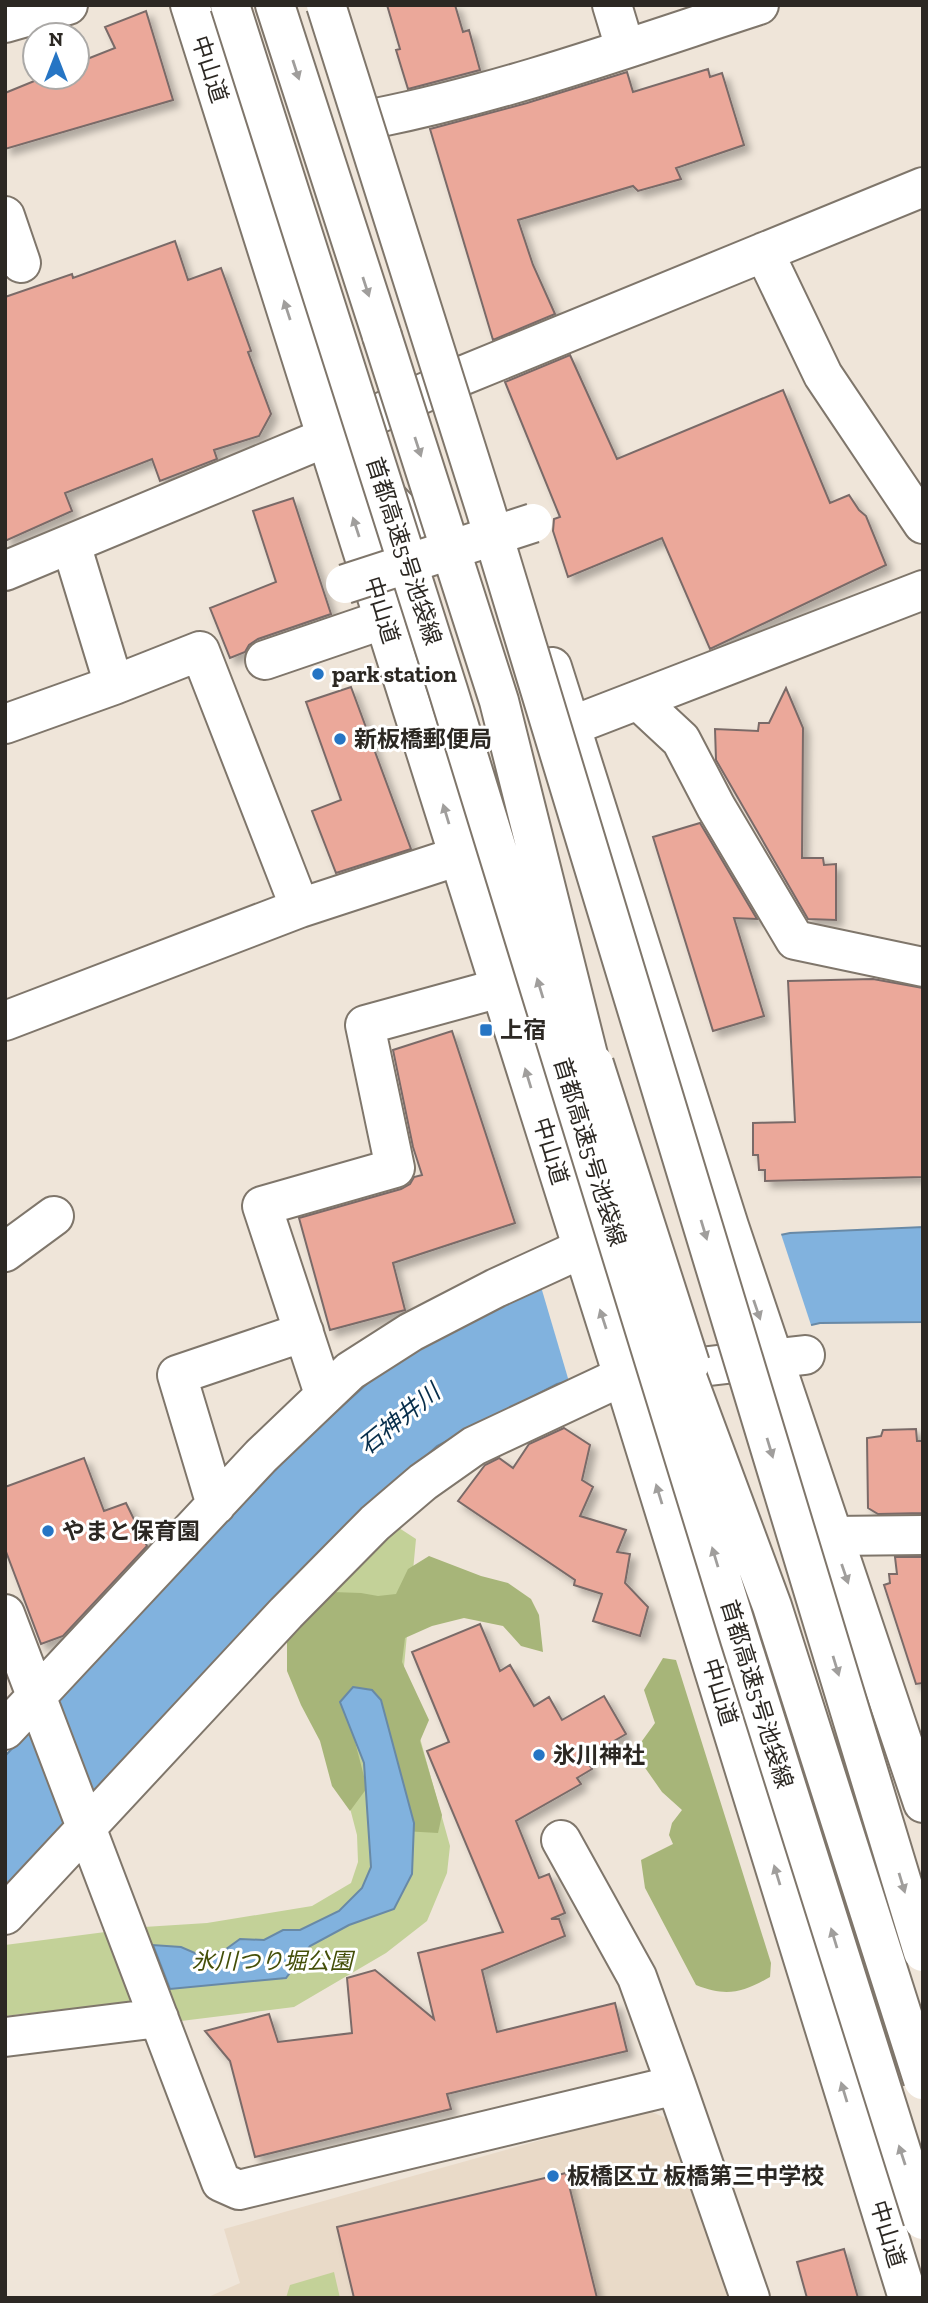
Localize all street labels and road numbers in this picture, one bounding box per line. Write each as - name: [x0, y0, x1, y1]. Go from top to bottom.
- street label: 中山道: [186, 32, 234, 106]
- street label: 首都高速5号池袋線: [360, 454, 448, 648]
- street label: 中山道: [359, 573, 405, 647]
- street label: 首都高速5号池袋線: [548, 1054, 632, 1250]
- street label: 中山道: [528, 1114, 574, 1188]
- street label: 首都高速5号池袋線: [715, 1596, 799, 1792]
- street label: 中山道: [697, 1655, 743, 1729]
- street label: 中山道: [865, 2197, 911, 2271]

